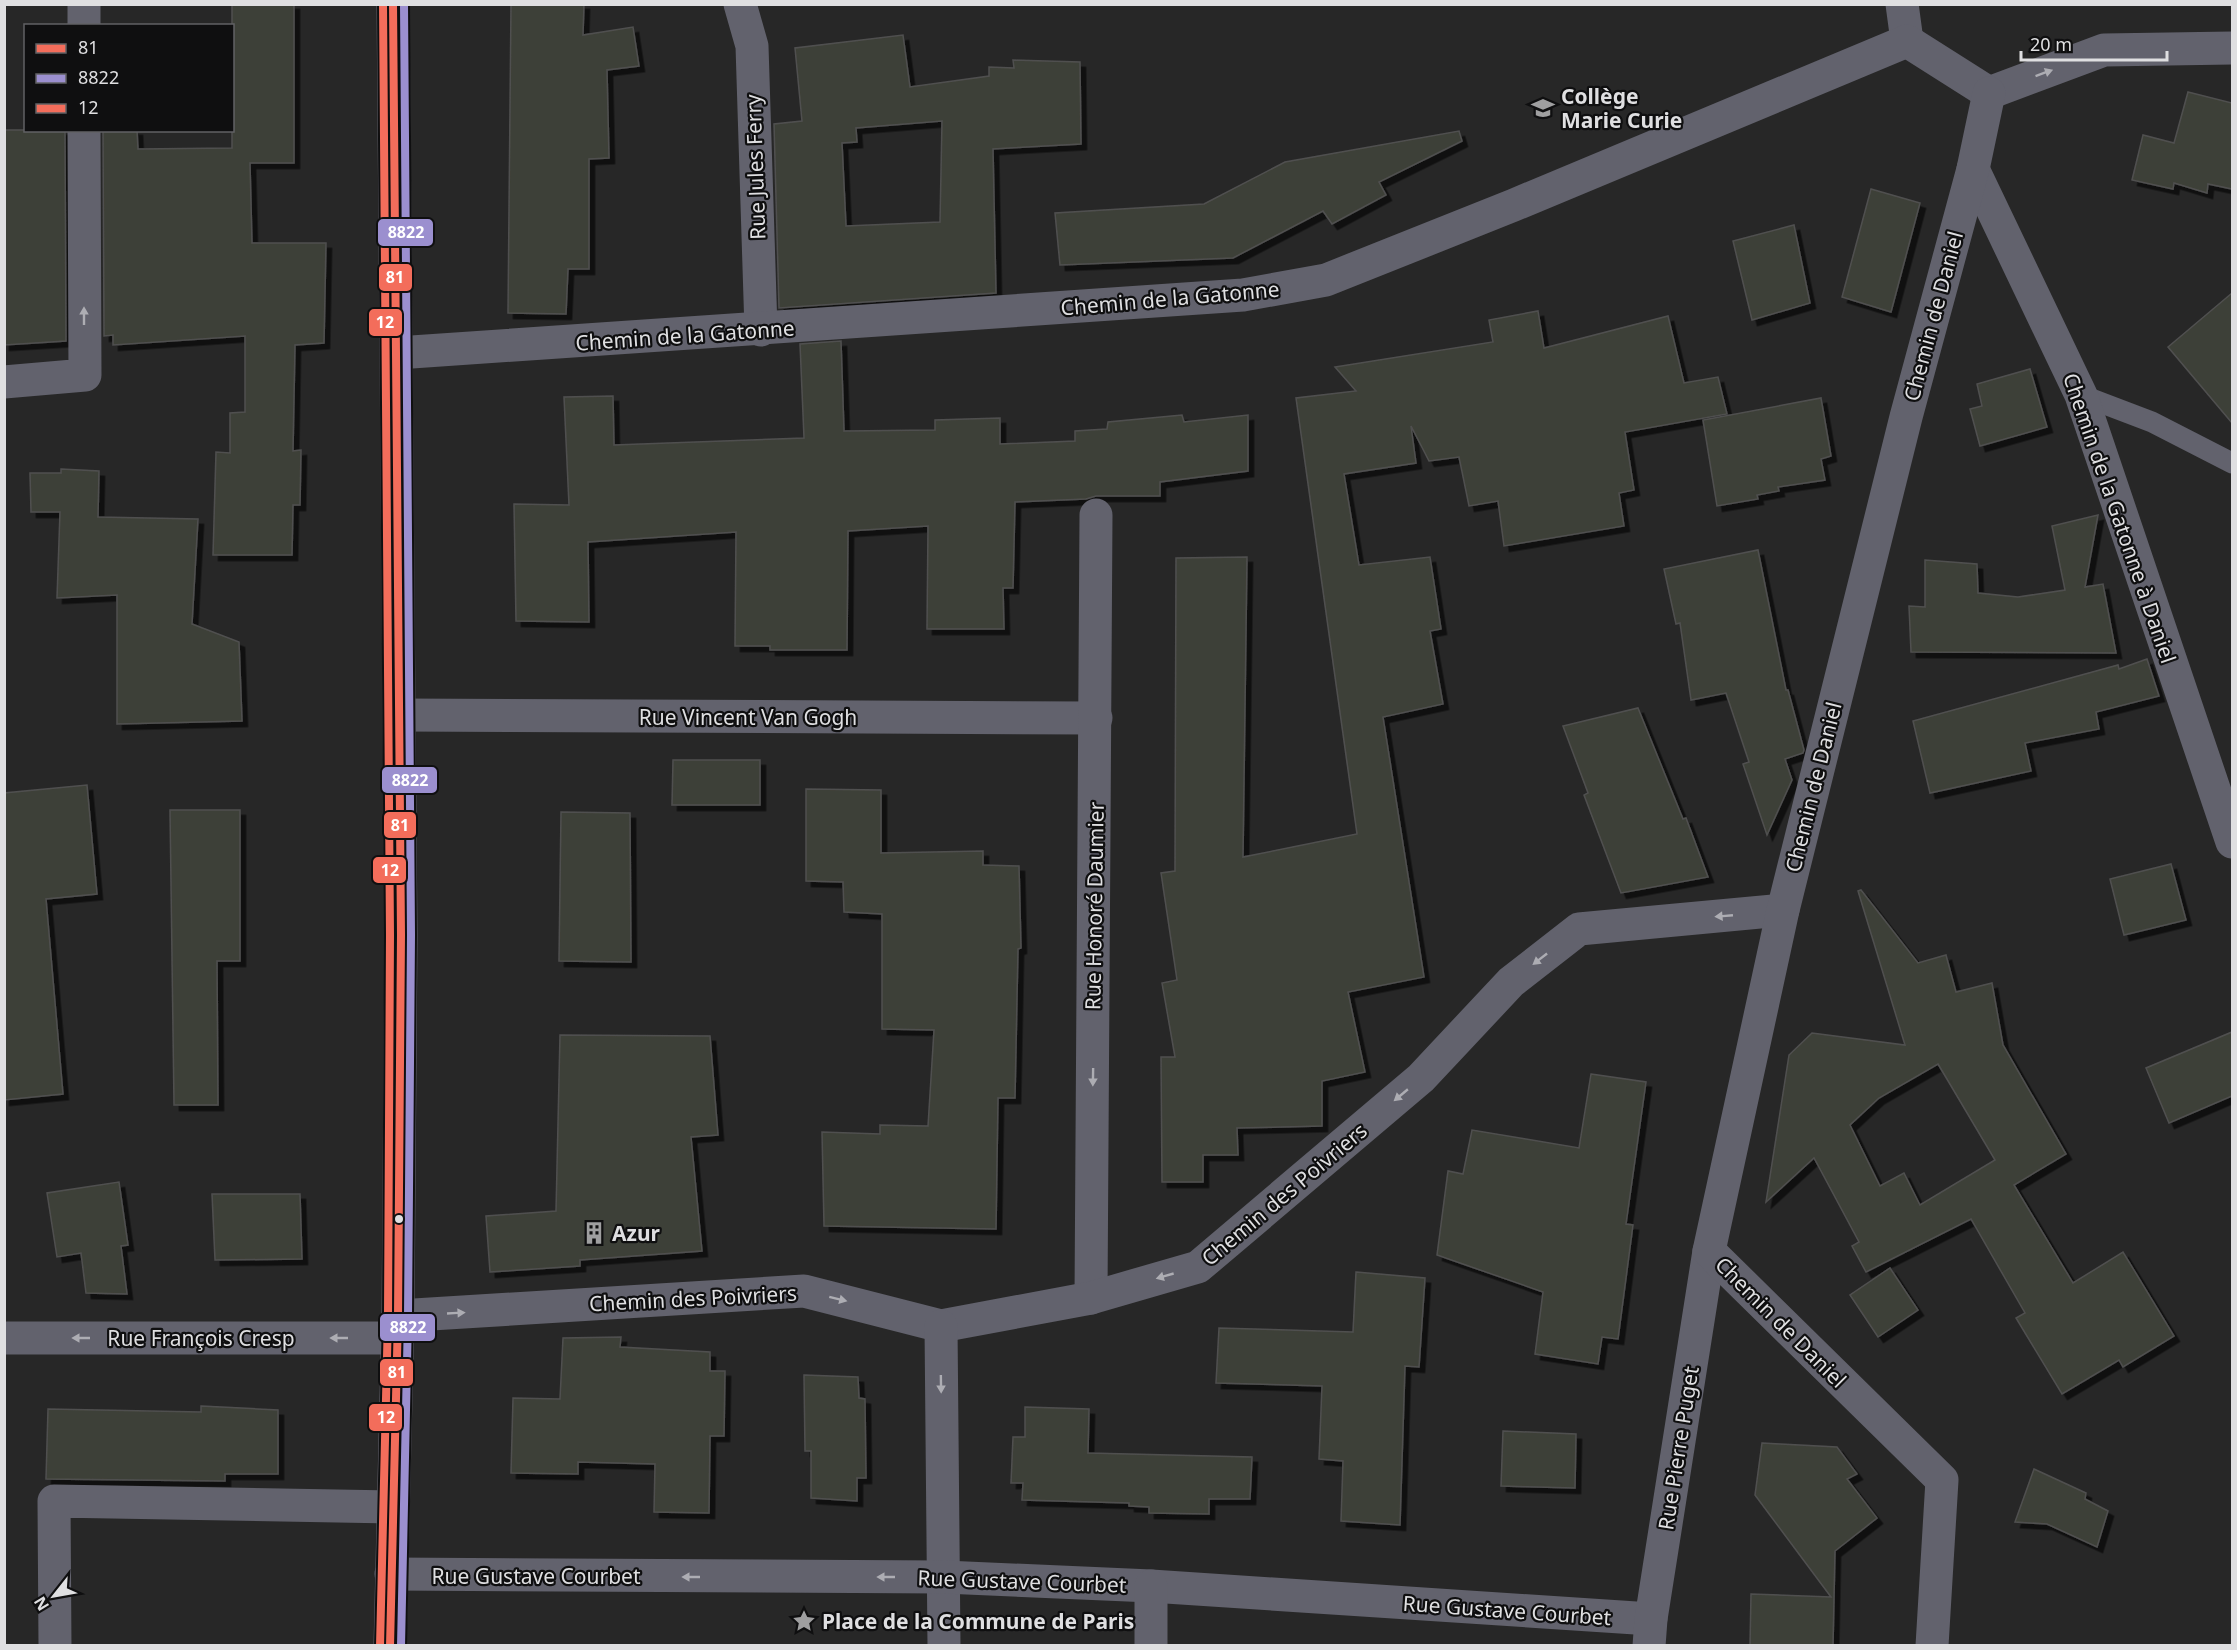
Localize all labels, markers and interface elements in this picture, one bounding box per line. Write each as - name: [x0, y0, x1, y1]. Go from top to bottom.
- legend: [24, 24, 234, 132]
- scale bar: [2021, 24, 2166, 62]
- text: 20 m: [2030, 32, 2072, 56]
- text: 81: [78, 35, 99, 59]
- text: 8822: [78, 65, 119, 89]
- one-way arrow: [2035, 67, 2053, 77]
- place label: Collège Marie Curie: [1561, 82, 1682, 134]
- street label: Rue Jules Ferry: [738, 93, 772, 240]
- text: 12: [78, 95, 99, 119]
- school or university icon: Collège Marie Curie: [1530, 95, 1556, 121]
- line badge: 8822: [377, 218, 434, 247]
- text: 8822: [388, 221, 424, 243]
- street label: Chemin de Daniel: [1897, 228, 1969, 404]
- line badge: 81: [378, 263, 413, 292]
- text: 81: [386, 266, 404, 288]
- street label: Chemin de la Gatonne: [1059, 274, 1281, 322]
- one-way arrow: [80, 307, 89, 326]
- line badge: 12: [368, 308, 403, 337]
- text: 12: [376, 311, 394, 333]
- street label: Chemin de la Gatonne: [574, 313, 796, 357]
- street label: Chemin de la Gatonne à Daniel: [2057, 369, 2183, 667]
- street label: Chemin de Daniel: [1778, 699, 1848, 875]
- street label: Rue Vincent Van Gogh: [639, 703, 857, 731]
- line badge: 8822: [381, 766, 438, 794]
- text: 8822: [392, 769, 428, 791]
- street label: Rue Honoré Daumier: [1078, 801, 1110, 1010]
- line badge: 81: [383, 811, 417, 839]
- text: 81: [391, 814, 409, 836]
- line badge: 12: [372, 856, 407, 884]
- text: 12: [381, 859, 399, 881]
- one-way arrow: [1715, 911, 1734, 920]
- one-way arrow: [1533, 953, 1548, 965]
- one-way arrow: [1088, 1068, 1098, 1087]
- one-way arrow: [1394, 1088, 1409, 1101]
- street label: Chemin des Poivriers: [1195, 1116, 1373, 1272]
- unlabelled marker: [393, 1213, 405, 1225]
- place label: Azur: [612, 1219, 661, 1247]
- building icon: Azur: [581, 1220, 607, 1246]
- street label: Chemin de Daniel: [1709, 1250, 1853, 1394]
- one-way arrow: [1156, 1272, 1174, 1281]
- street label: Chemin des Poivriers: [588, 1279, 798, 1317]
- one-way arrow: [829, 1295, 847, 1305]
- one-way arrow: [447, 1308, 466, 1317]
- line badge: 8822: [379, 1313, 436, 1342]
- text: 8822: [390, 1316, 426, 1338]
- street label: Rue François Cresp: [107, 1324, 295, 1352]
- one-way arrow: [71, 1333, 90, 1343]
- one-way arrow: [329, 1333, 348, 1343]
- line badge: 81: [379, 1358, 414, 1387]
- text: 81: [388, 1361, 406, 1383]
- street label: Rue Pierre Puget: [1651, 1364, 1705, 1532]
- one-way arrow: [937, 1375, 946, 1394]
- line badge: 12: [368, 1403, 403, 1432]
- text: 12: [377, 1406, 395, 1428]
- street label: Rue Gustave Courbet: [432, 1562, 641, 1590]
- street label: Rue Gustave Courbet: [917, 1563, 1127, 1599]
- north arrow: [24, 1566, 84, 1626]
- one-way arrow: [681, 1572, 700, 1582]
- one-way arrow: [876, 1572, 895, 1582]
- street label: Rue Gustave Courbet: [1402, 1589, 1613, 1631]
- text: N: [28, 1592, 54, 1615]
- place label: Place de la Commune de Paris: [822, 1607, 1134, 1635]
- place icon: Place de la Commune de Paris: [791, 1608, 817, 1634]

